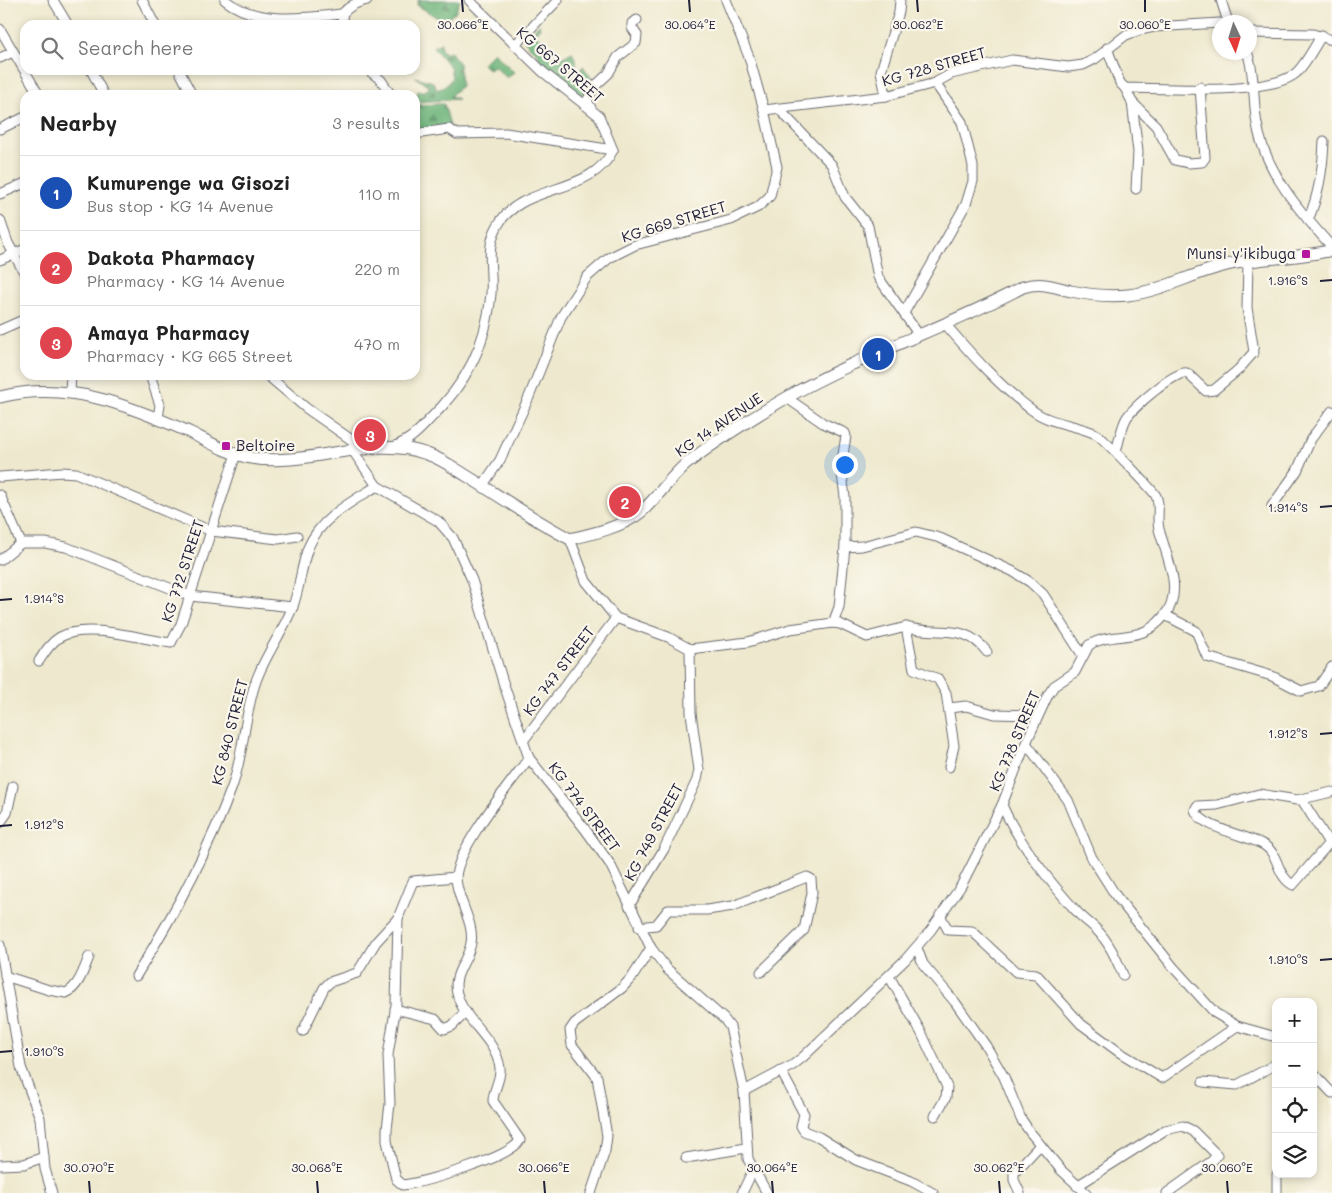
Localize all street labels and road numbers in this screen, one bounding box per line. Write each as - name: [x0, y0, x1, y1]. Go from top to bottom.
- street label: KG 667 STREET: [513, 22, 609, 107]
- street label: KG 728 STREET: [879, 42, 988, 90]
- street label: KG 669 STREET: [619, 196, 729, 247]
- street label: KG 14 AVENUE: [671, 387, 766, 461]
- street label: KG 772 STREET: [156, 517, 208, 625]
- street label: KG 747 STREET: [518, 622, 598, 719]
- street label: KG 840 STREET: [206, 676, 252, 787]
- street label: KG 778 STREET: [984, 687, 1044, 794]
- street label: KG 774 STREET: [545, 758, 625, 855]
- street label: KG 749 STREET: [619, 779, 687, 884]

